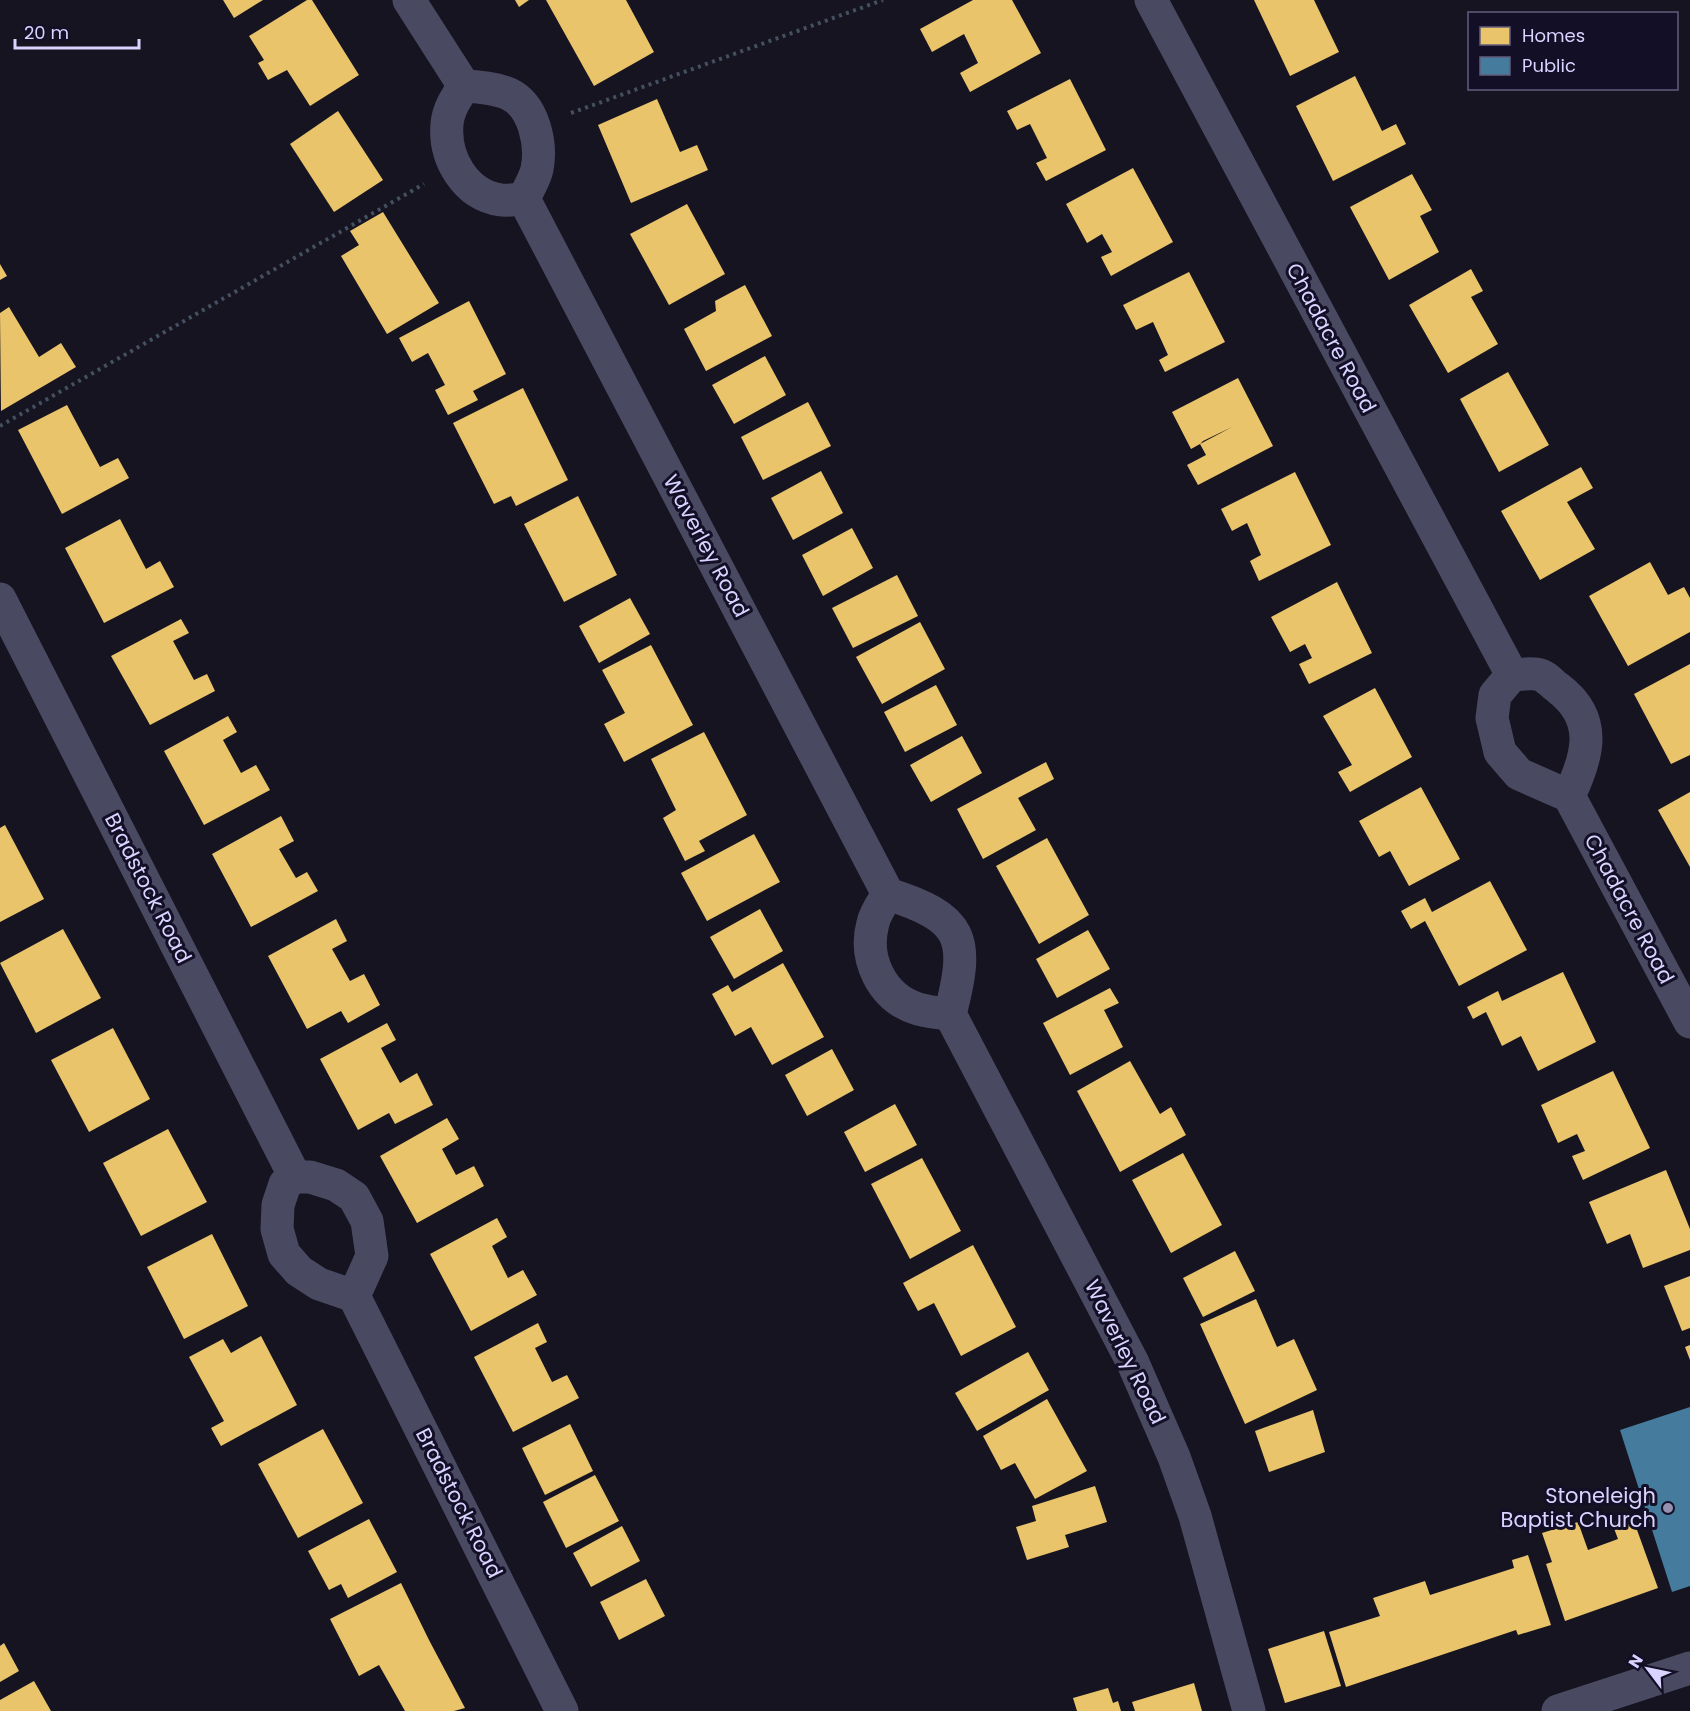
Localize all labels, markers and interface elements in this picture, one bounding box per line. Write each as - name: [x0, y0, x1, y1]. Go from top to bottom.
- scale bar: [15, 12, 140, 50]
- legend: [1468, 12, 1678, 90]
- text: 20 m: [24, 20, 69, 45]
- text: Homes: [1522, 23, 1585, 48]
- text: Public: [1522, 53, 1576, 78]
- street label: Chadacre Road: [1280, 258, 1383, 418]
- street label: Waverley Road: [657, 469, 756, 622]
- street label: Bradstock Road: [98, 808, 199, 968]
- street label: Chadacre Road: [1578, 829, 1681, 989]
- street label: Waverley Road: [1078, 1275, 1173, 1429]
- street label: Bradstock Road: [409, 1423, 510, 1583]
- place label: Stoneleigh Baptist Church: [1501, 1481, 1656, 1534]
- marker: Stoneleigh Baptist Church: [1661, 1501, 1675, 1515]
- north arrow: [1618, 1639, 1678, 1699]
- text: N: [1623, 1650, 1649, 1673]

